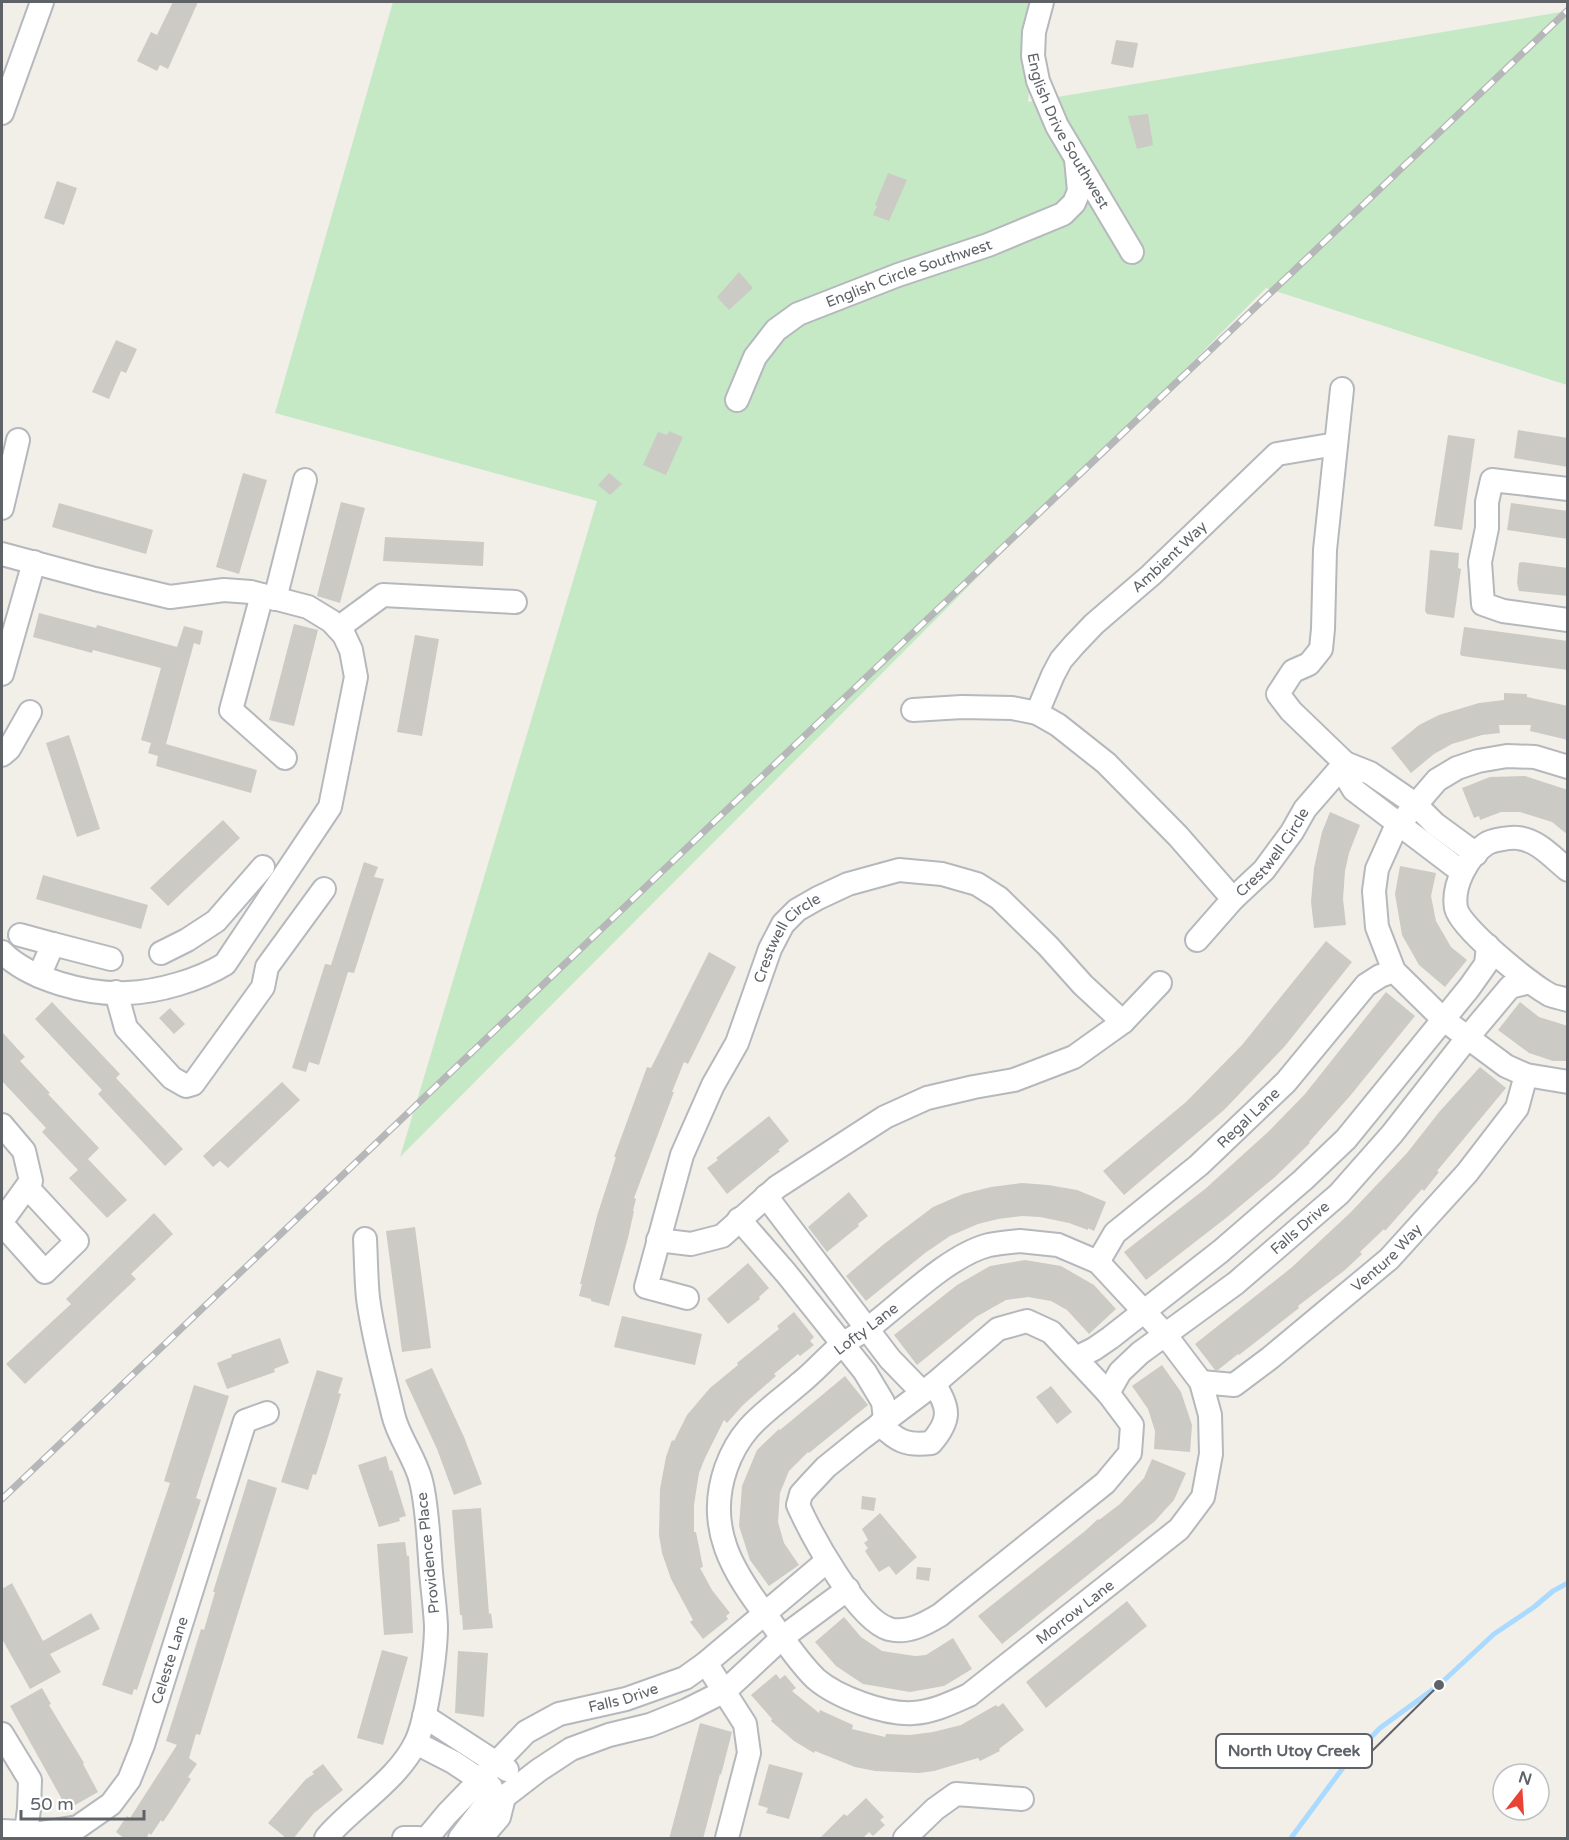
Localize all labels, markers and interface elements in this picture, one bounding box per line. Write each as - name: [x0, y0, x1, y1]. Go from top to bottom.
- street label: English Drive Southwest: [1024, 51, 1113, 212]
- street label: English Circle Southwest: [823, 235, 995, 311]
- street label: Ambient Way: [1128, 517, 1210, 596]
- street label: Crestwell Circle: [1232, 805, 1313, 901]
- street label: Crestwell Circle: [750, 889, 824, 985]
- street label: Regal Lane: [1213, 1084, 1283, 1152]
- street label: Falls Drive: [1267, 1197, 1333, 1258]
- street label: Venture Way: [1348, 1220, 1426, 1296]
- street label: Lofty Lane: [830, 1299, 902, 1359]
- street label: Providence Place: [413, 1491, 443, 1615]
- street label: Morrow Lane: [1032, 1576, 1118, 1648]
- street label: Celeste Lane: [147, 1615, 192, 1707]
- street label: Falls Drive: [587, 1679, 661, 1716]
- callout: North Utoy Creek: [1216, 1734, 1372, 1768]
- text: North Utoy Creek: [1228, 1741, 1361, 1761]
- north arrow: [1491, 1762, 1551, 1822]
- text: N: [1516, 1767, 1534, 1790]
- scale bar: [21, 1783, 144, 1821]
- text: 50 m: [30, 1793, 74, 1815]

